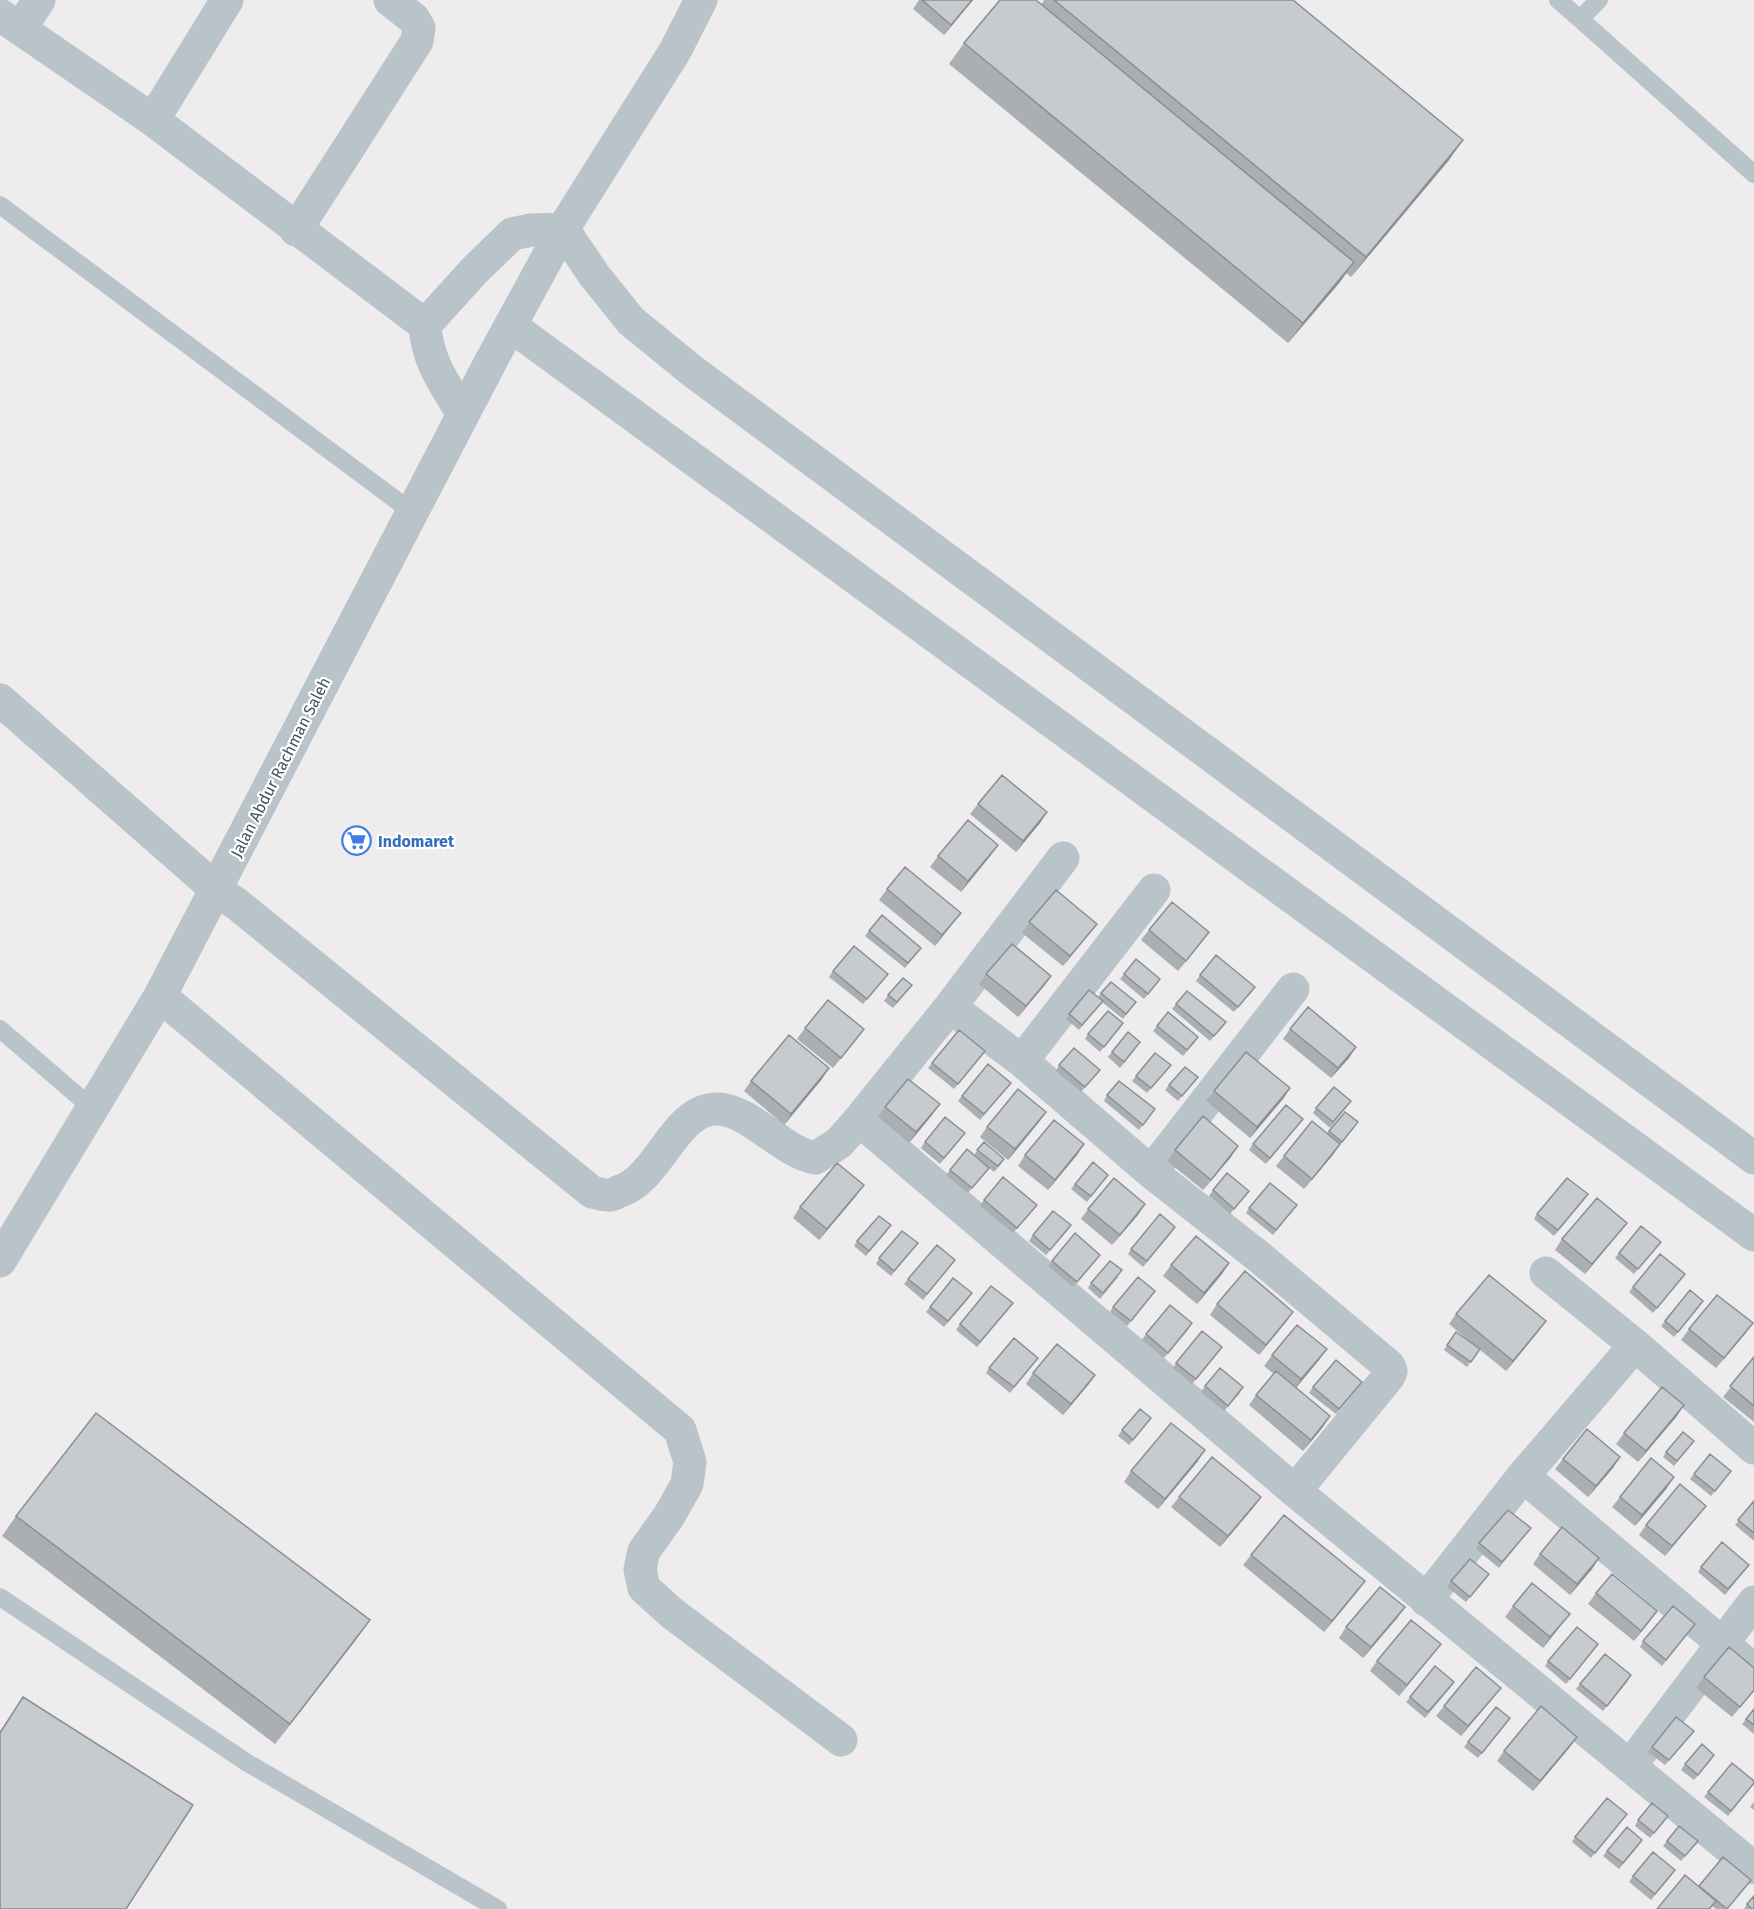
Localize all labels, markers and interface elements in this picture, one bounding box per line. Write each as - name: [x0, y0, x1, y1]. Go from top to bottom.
- street label: Jalan Abdur Rachman Saleh: [227, 674, 334, 860]
- supermarket icon: Indomaret: [341, 825, 373, 857]
- place label: Indomaret: [378, 832, 455, 851]

